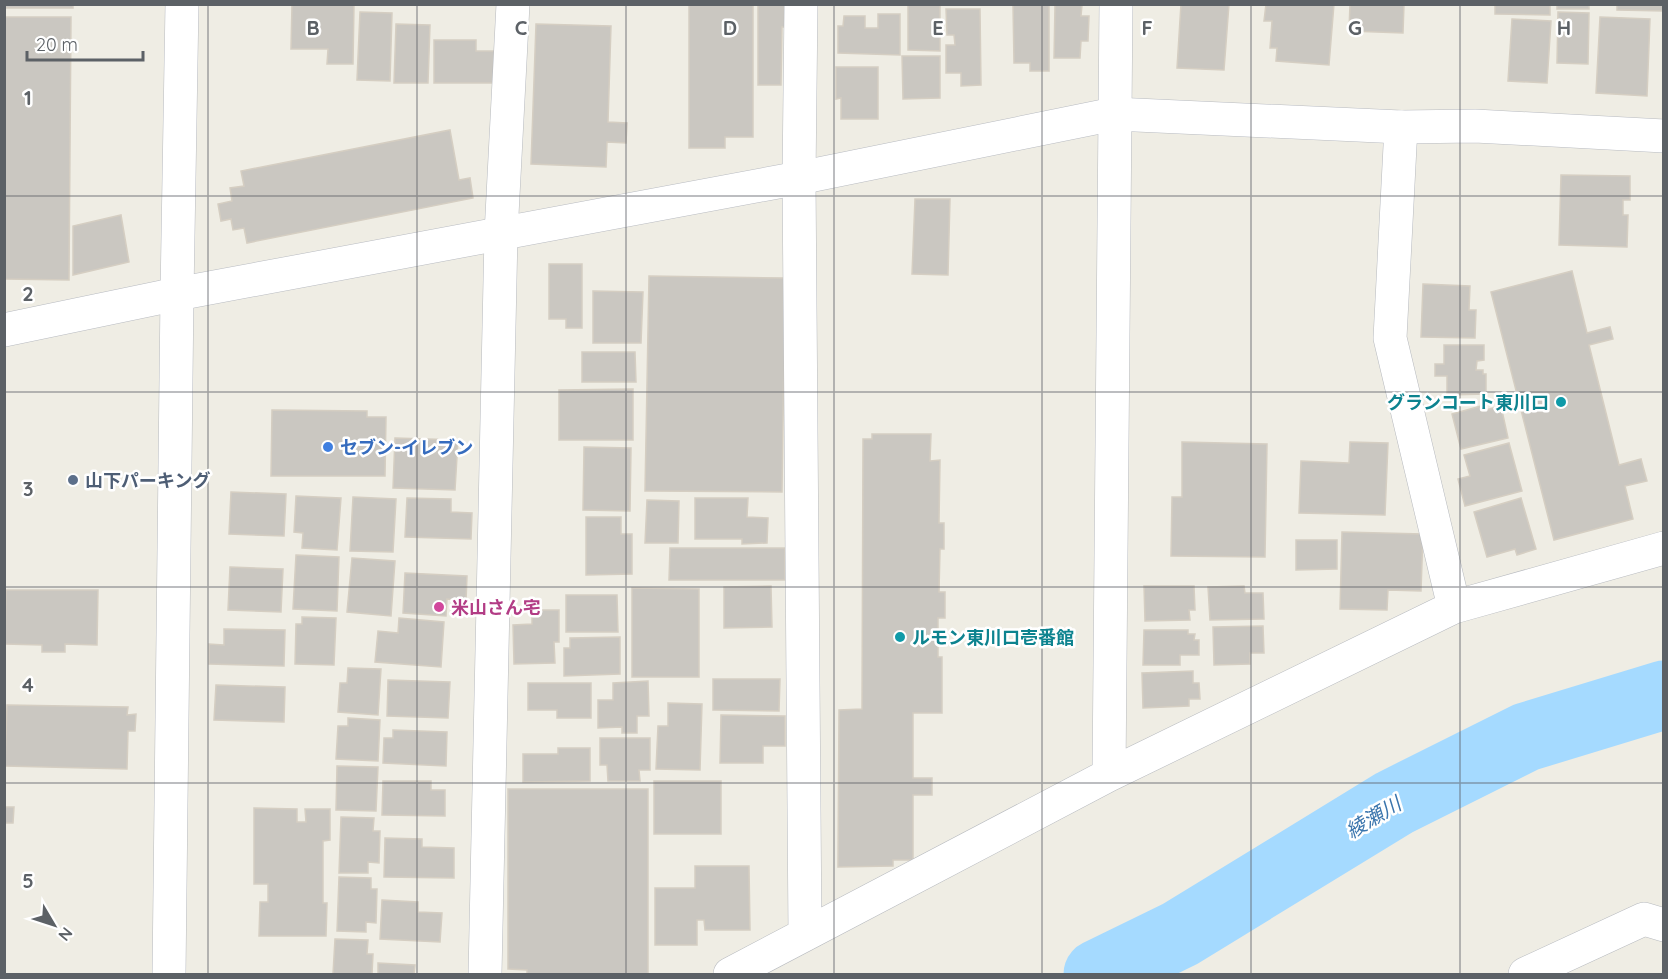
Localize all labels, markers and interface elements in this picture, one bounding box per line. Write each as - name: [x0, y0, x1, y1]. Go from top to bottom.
- text: B: [306, 15, 320, 40]
- text: C: [515, 15, 528, 40]
- text: D: [723, 15, 737, 40]
- text: E: [932, 15, 944, 40]
- text: F: [1141, 15, 1153, 40]
- text: G: [1348, 15, 1362, 40]
- text: H: [1557, 15, 1571, 40]
- scale bar: [27, 24, 142, 62]
- text: 20 m: [36, 33, 78, 56]
- text: 1: [24, 85, 32, 110]
- text: 2: [22, 281, 34, 306]
- place label: グランコート東川口: [1387, 391, 1549, 414]
- marker: グランコート東川口: [1554, 395, 1568, 409]
- place label: セブン-イレブン: [340, 436, 473, 459]
- marker: セブン-イレブン: [321, 440, 335, 454]
- place label: 山下パーキング: [85, 469, 210, 492]
- marker: 山下パーキング: [66, 473, 80, 487]
- text: 3: [23, 476, 33, 501]
- place label: 米山さん宅: [451, 596, 541, 619]
- marker: 米山さん宅: [432, 600, 446, 614]
- place label: ルモン東川口壱番館: [912, 626, 1074, 649]
- marker: ルモン東川口壱番館: [893, 630, 907, 644]
- text: 4: [22, 672, 34, 697]
- water label: 綾瀬川: [1341, 790, 1407, 843]
- text: 5: [22, 868, 34, 893]
- north arrow: [24, 895, 84, 955]
- text: N: [54, 924, 77, 945]

